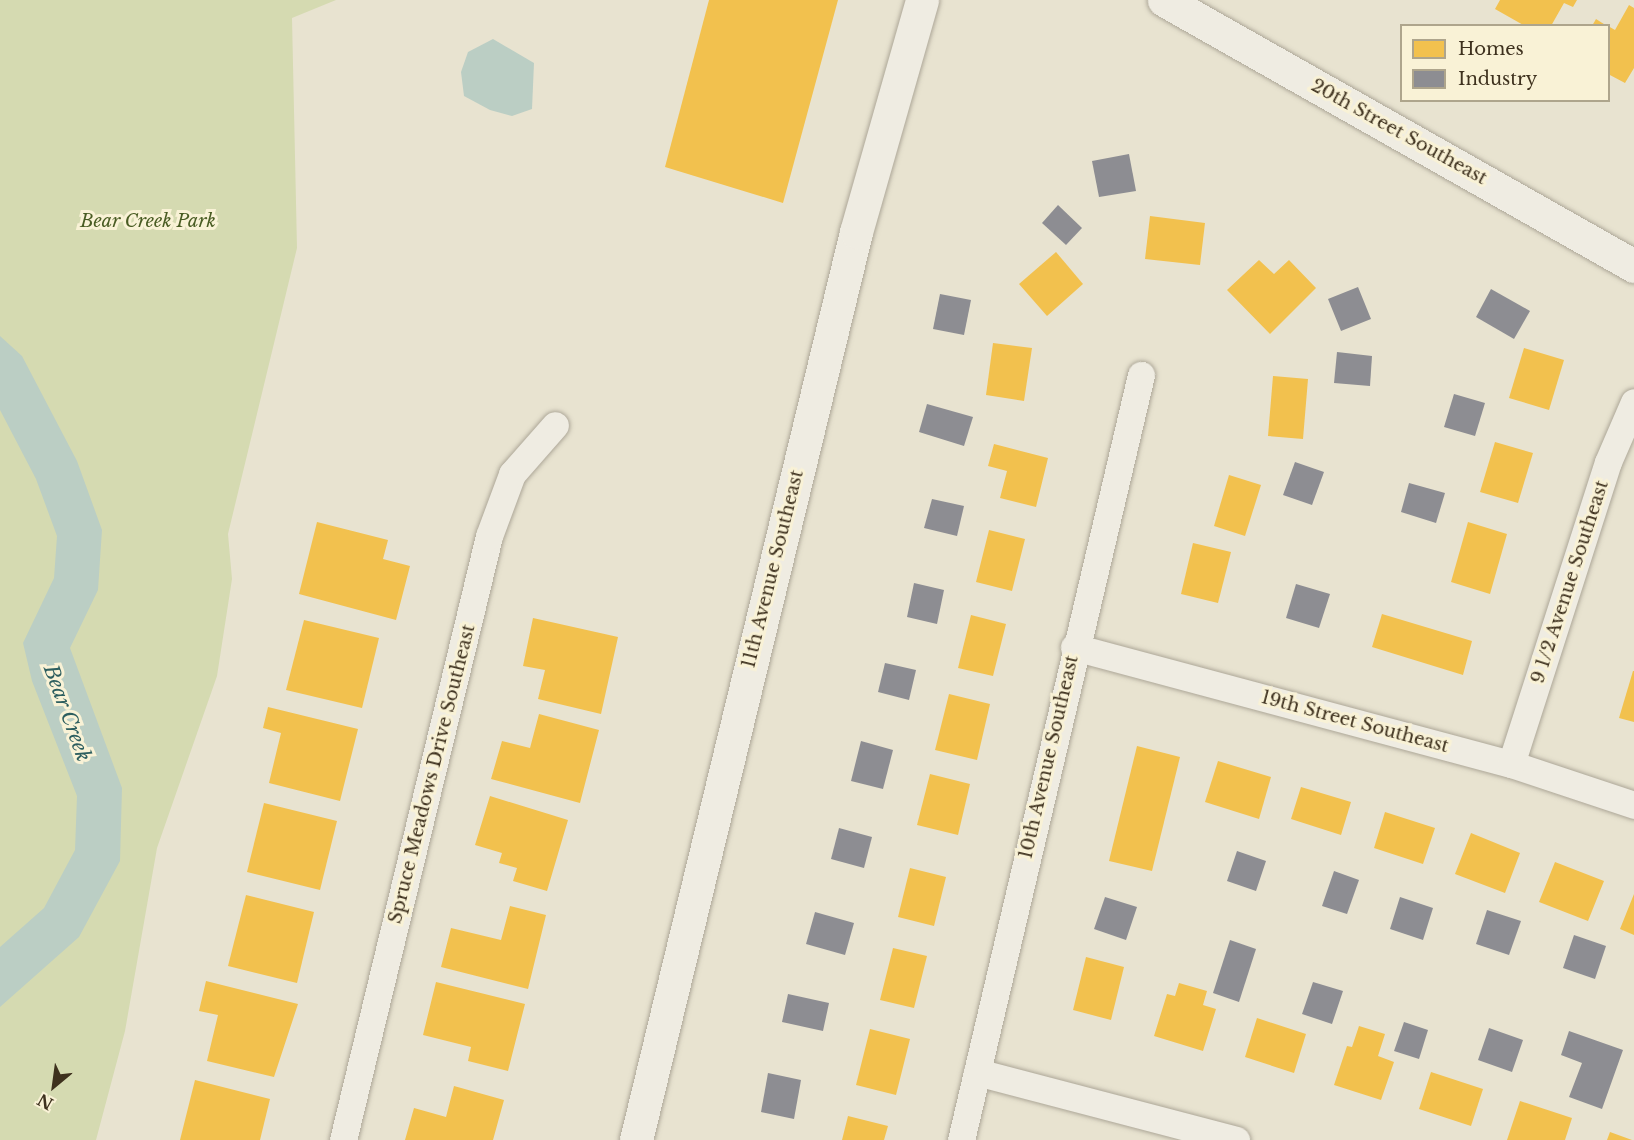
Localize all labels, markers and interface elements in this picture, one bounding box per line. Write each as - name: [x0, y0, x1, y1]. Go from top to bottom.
- legend: [1400, 24, 1610, 102]
- text: Homes: [1458, 38, 1524, 60]
- text: Industry: [1458, 68, 1537, 90]
- street label: 20th Street Southeast: [1307, 75, 1491, 189]
- park label: Bear Creek Park: [80, 210, 216, 232]
- street label: 11th Avenue Southeast: [738, 467, 808, 671]
- street label: 9 1/2 Avenue Southeast: [1527, 477, 1613, 687]
- street label: Spruce Meadows Drive Southeast: [384, 622, 480, 926]
- street label: 10th Avenue Southeast: [1015, 653, 1083, 861]
- water label: Bear Creek: [38, 661, 96, 765]
- street label: 19th Street Southeast: [1259, 687, 1451, 757]
- north arrow: [24, 1056, 84, 1116]
- text: N: [34, 1089, 57, 1114]

